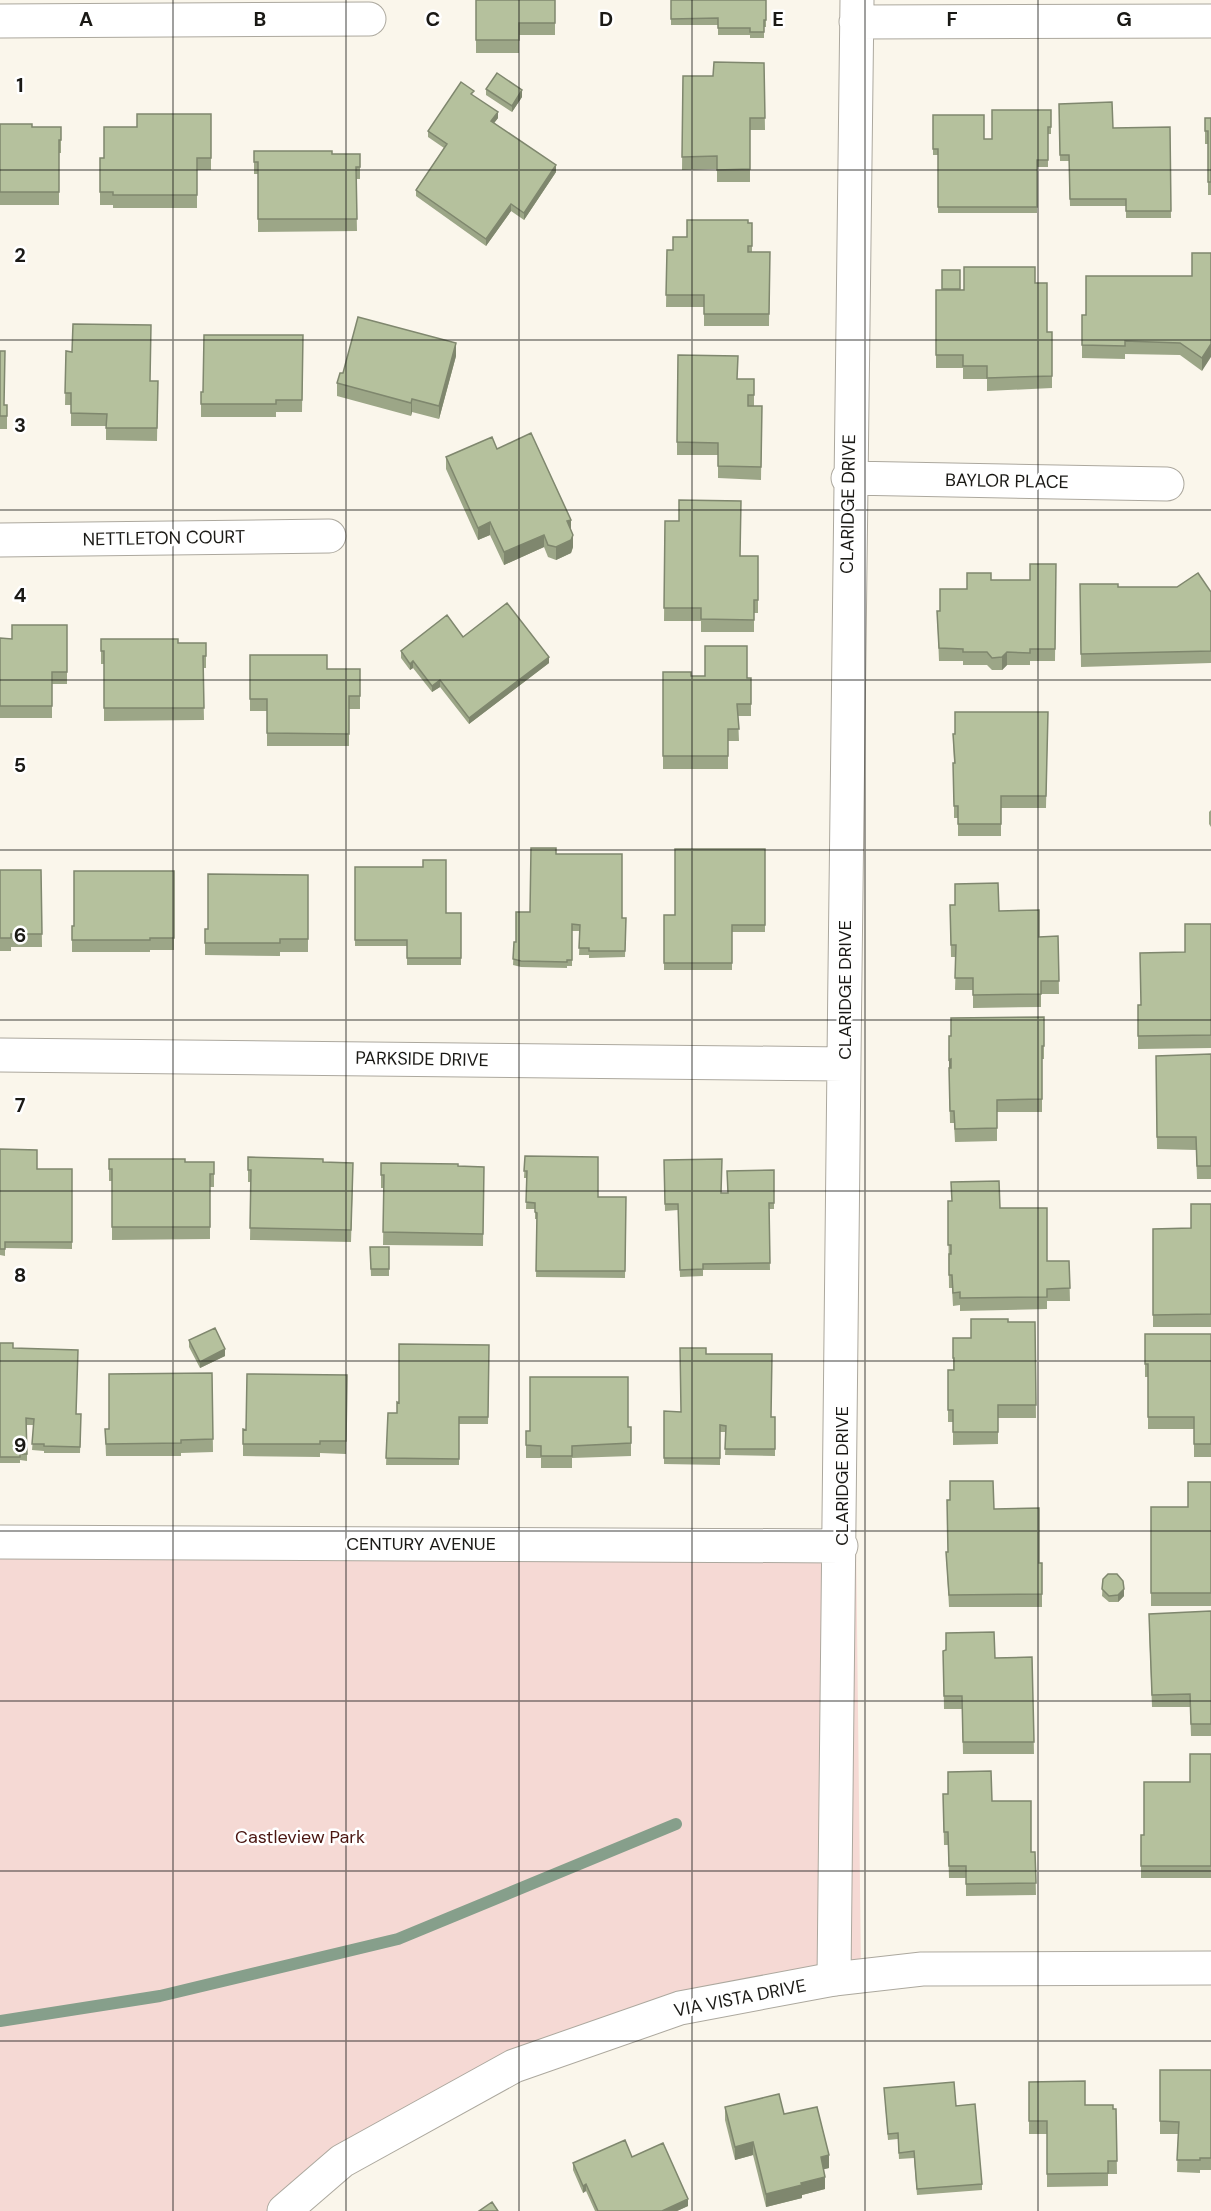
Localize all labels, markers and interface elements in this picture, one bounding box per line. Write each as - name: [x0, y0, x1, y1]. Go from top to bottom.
- text: A: [79, 6, 93, 32]
- text: B: [254, 6, 266, 32]
- text: C: [426, 6, 440, 32]
- text: D: [599, 6, 613, 32]
- text: E: [772, 6, 784, 32]
- text: F: [946, 6, 958, 32]
- text: G: [1116, 6, 1132, 32]
- text: 1: [16, 72, 24, 98]
- text: 2: [14, 242, 26, 268]
- text: 3: [14, 412, 26, 438]
- street label: CLARIDGE DRIVE: [835, 434, 861, 574]
- street label: BAYLOR PLACE: [945, 468, 1069, 494]
- street label: NETTLETON COURT: [83, 525, 245, 551]
- text: 4: [14, 582, 27, 608]
- text: 5: [14, 752, 26, 778]
- street label: CLARIDGE DRIVE: [833, 920, 857, 1060]
- text: 6: [14, 922, 26, 948]
- street label: PARKSIDE DRIVE: [355, 1046, 489, 1072]
- text: 7: [15, 1092, 26, 1118]
- text: 8: [14, 1262, 26, 1288]
- street label: CLARIDGE DRIVE: [830, 1406, 854, 1546]
- text: 9: [14, 1432, 26, 1458]
- street label: CENTURY AVENUE: [346, 1532, 496, 1556]
- park label: Castleview Park: [235, 1825, 365, 1849]
- street label: VIA VISTA DRIVE: [672, 1973, 808, 2023]

